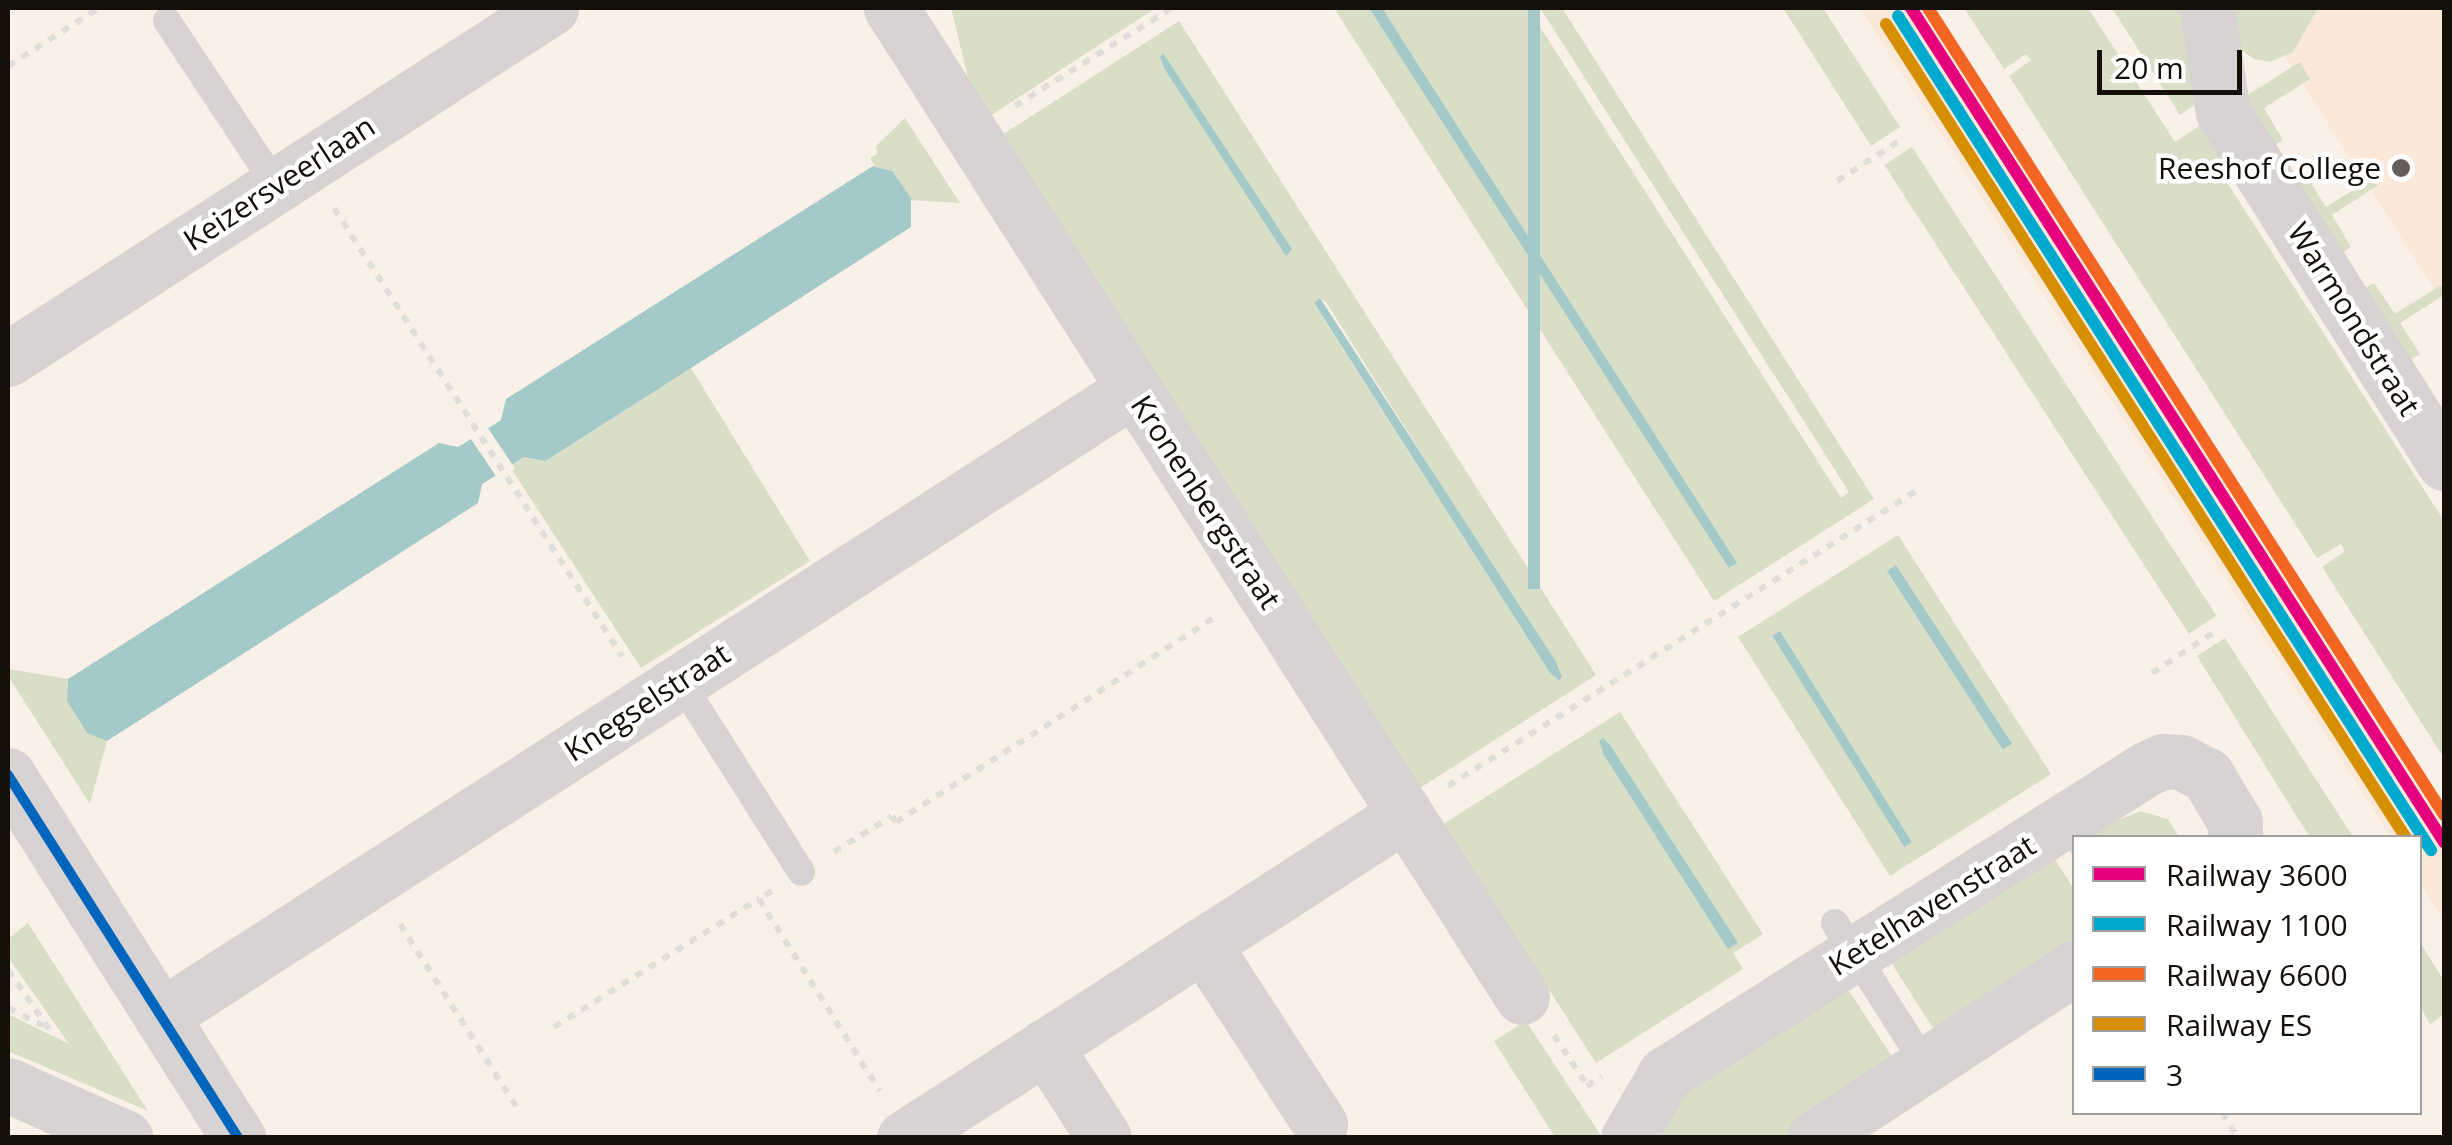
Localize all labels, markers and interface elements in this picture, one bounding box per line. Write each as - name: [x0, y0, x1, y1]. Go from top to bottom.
- scale bar: [2102, 30, 2247, 92]
- text: 20 m: [2114, 47, 2184, 88]
- street label: Keizersveerlaan: [177, 108, 381, 258]
- place label: Reeshof College: [2158, 150, 2381, 186]
- marker: Reeshof College: [2390, 157, 2412, 179]
- street label: Warmondstraat: [2280, 216, 2428, 422]
- street label: Kronenbergstraat: [1124, 388, 1288, 616]
- street label: Knegselstraat: [558, 635, 736, 769]
- street label: Ketelhavenstraat: [1822, 827, 2042, 983]
- legend: [2072, 835, 2422, 1115]
- text: Railway 3600: [2166, 854, 2348, 895]
- text: Railway 1100: [2166, 904, 2348, 945]
- text: Railway 6600: [2166, 954, 2348, 995]
- text: Railway ES: [2166, 1004, 2312, 1045]
- text: 3: [2166, 1054, 2183, 1095]

